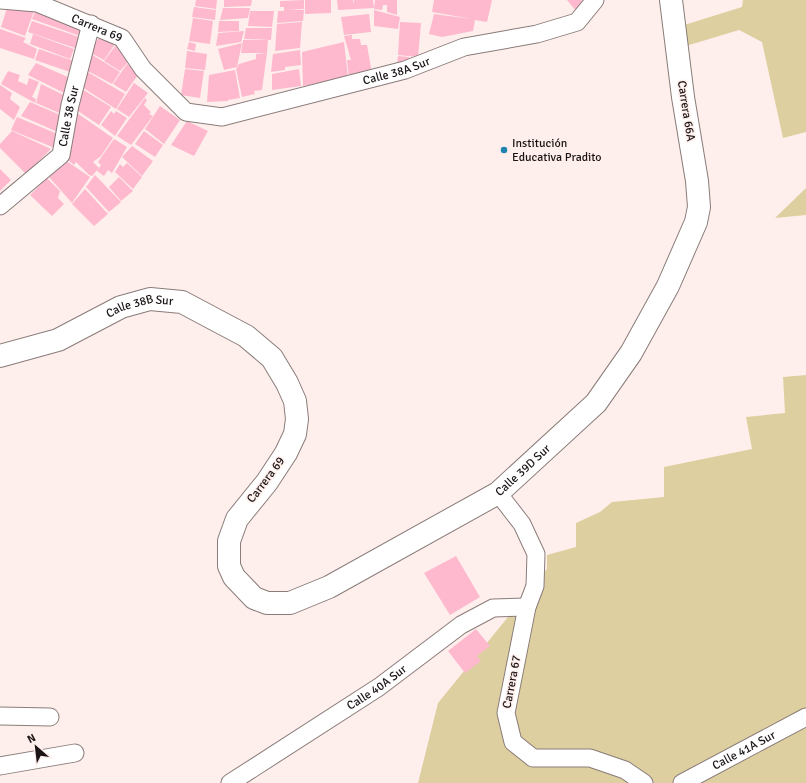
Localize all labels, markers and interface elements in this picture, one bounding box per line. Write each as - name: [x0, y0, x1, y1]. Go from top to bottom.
- street label: Carrera 69: [69, 10, 125, 45]
- street label: Calle 38A Sur: [361, 53, 433, 88]
- street label: Carrera 66A: [674, 80, 698, 143]
- street label: Calle 38 Sur: [55, 83, 82, 148]
- place label: Institución Educativa Pradito: [512, 136, 602, 165]
- marker: Institución Educativa Pradito: [499, 145, 509, 155]
- street label: Calle 38B Sur: [103, 291, 174, 321]
- street label: Calle 39D Sur: [492, 441, 554, 499]
- street label: Carrera 69: [244, 454, 288, 506]
- street label: Carrera 67: [499, 654, 525, 710]
- street label: Calle 40A Sur: [344, 661, 410, 713]
- north arrow: [16, 727, 56, 767]
- street label: Calle 41A Sur: [710, 727, 778, 773]
- text: N: [25, 731, 38, 746]

